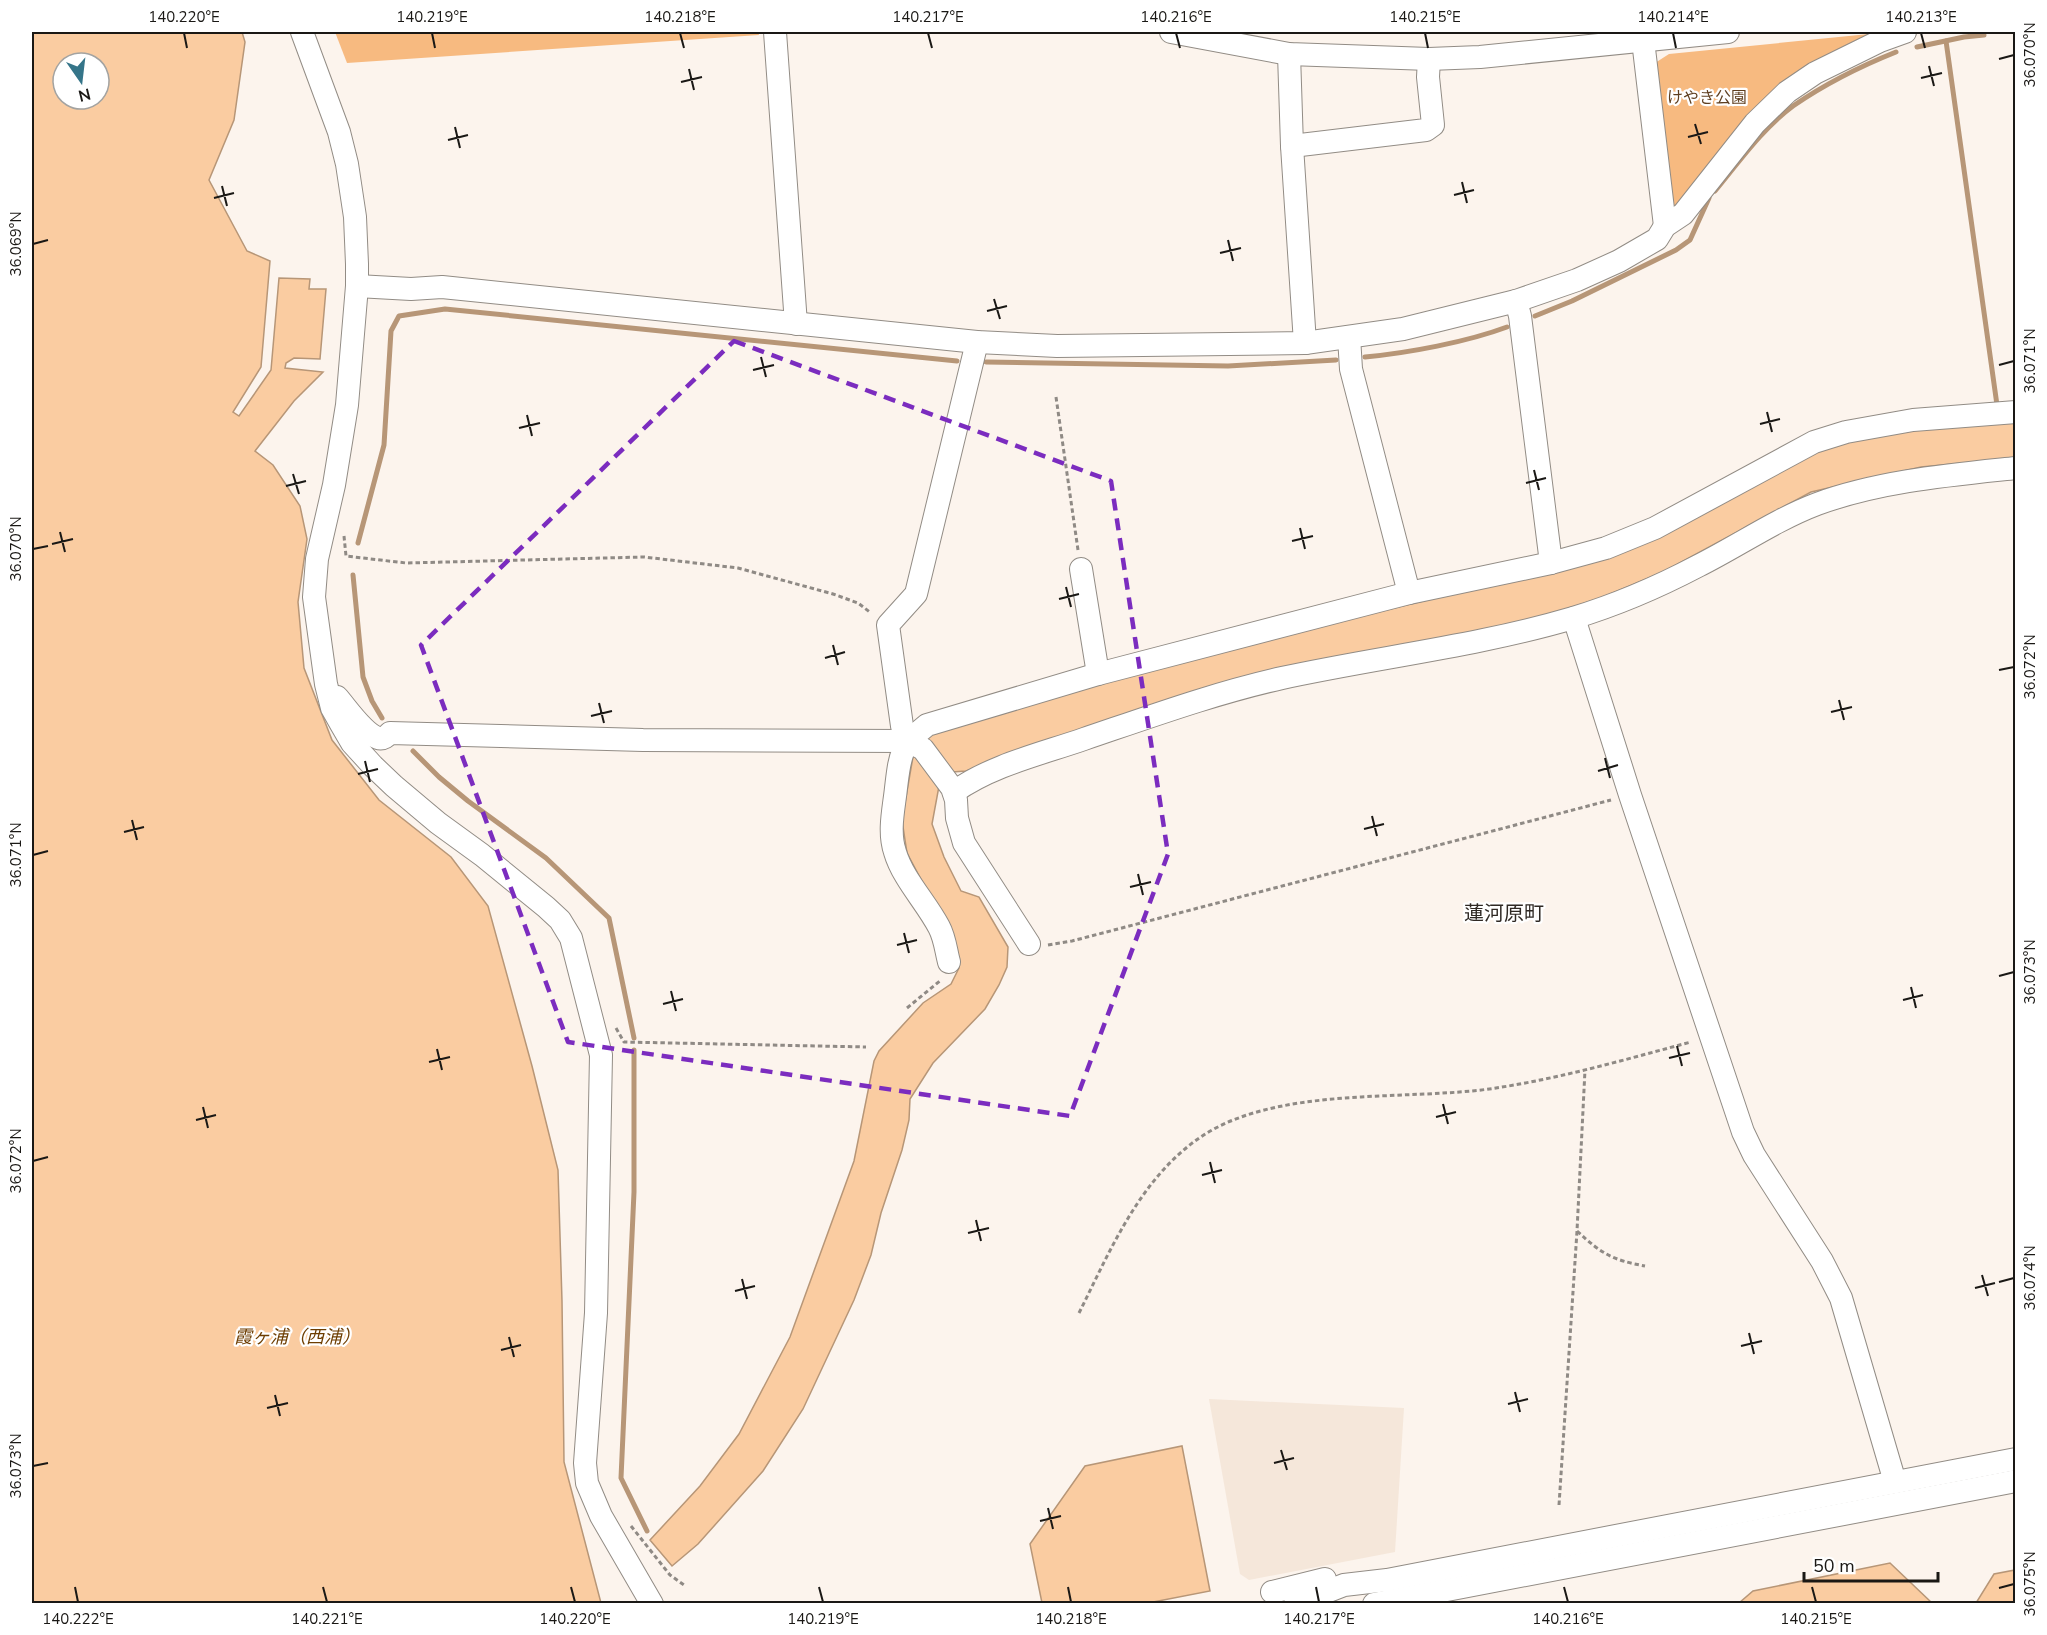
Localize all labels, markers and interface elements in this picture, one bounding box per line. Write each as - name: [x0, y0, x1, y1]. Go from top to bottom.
- text: 140.220°E: [148, 7, 220, 27]
- text: 140.219°E: [396, 7, 468, 27]
- text: 140.218°E: [644, 7, 716, 27]
- text: 140.217°E: [892, 7, 964, 27]
- text: 140.216°E: [1140, 7, 1212, 27]
- text: 140.215°E: [1389, 7, 1461, 27]
- text: 140.214°E: [1637, 7, 1709, 27]
- text: 140.213°E: [1885, 7, 1957, 27]
- text: 36.070°N: [2020, 22, 2040, 88]
- north arrow: [51, 51, 111, 111]
- text: N: [76, 82, 93, 107]
- park label: けやき公園: [1667, 87, 1747, 109]
- text: 36.069°N: [6, 211, 26, 277]
- text: 36.071°N: [2020, 328, 2040, 394]
- text: 36.070°N: [6, 516, 26, 582]
- text: 36.072°N: [2020, 634, 2040, 700]
- text: 36.071°N: [6, 822, 26, 888]
- district label: 蓮河原町: [1464, 900, 1544, 927]
- text: 36.073°N: [2020, 939, 2040, 1005]
- text: 36.072°N: [6, 1128, 26, 1194]
- text: 36.074°N: [2020, 1245, 2040, 1311]
- water label: 霞ヶ浦（西浦）: [234, 1325, 360, 1349]
- text: 36.073°N: [6, 1433, 26, 1499]
- scale bar: [1804, 1545, 1938, 1583]
- text: 36.075°N: [2020, 1551, 2040, 1617]
- text: 50 m: [1813, 1554, 1855, 1578]
- text: 140.222°E: [42, 1609, 114, 1629]
- text: 140.221°E: [291, 1609, 363, 1629]
- text: 140.220°E: [539, 1609, 611, 1629]
- text: 140.219°E: [787, 1609, 859, 1629]
- text: 140.218°E: [1035, 1609, 1107, 1629]
- text: 140.217°E: [1283, 1609, 1355, 1629]
- text: 140.216°E: [1532, 1609, 1604, 1629]
- text: 140.215°E: [1780, 1609, 1852, 1629]

